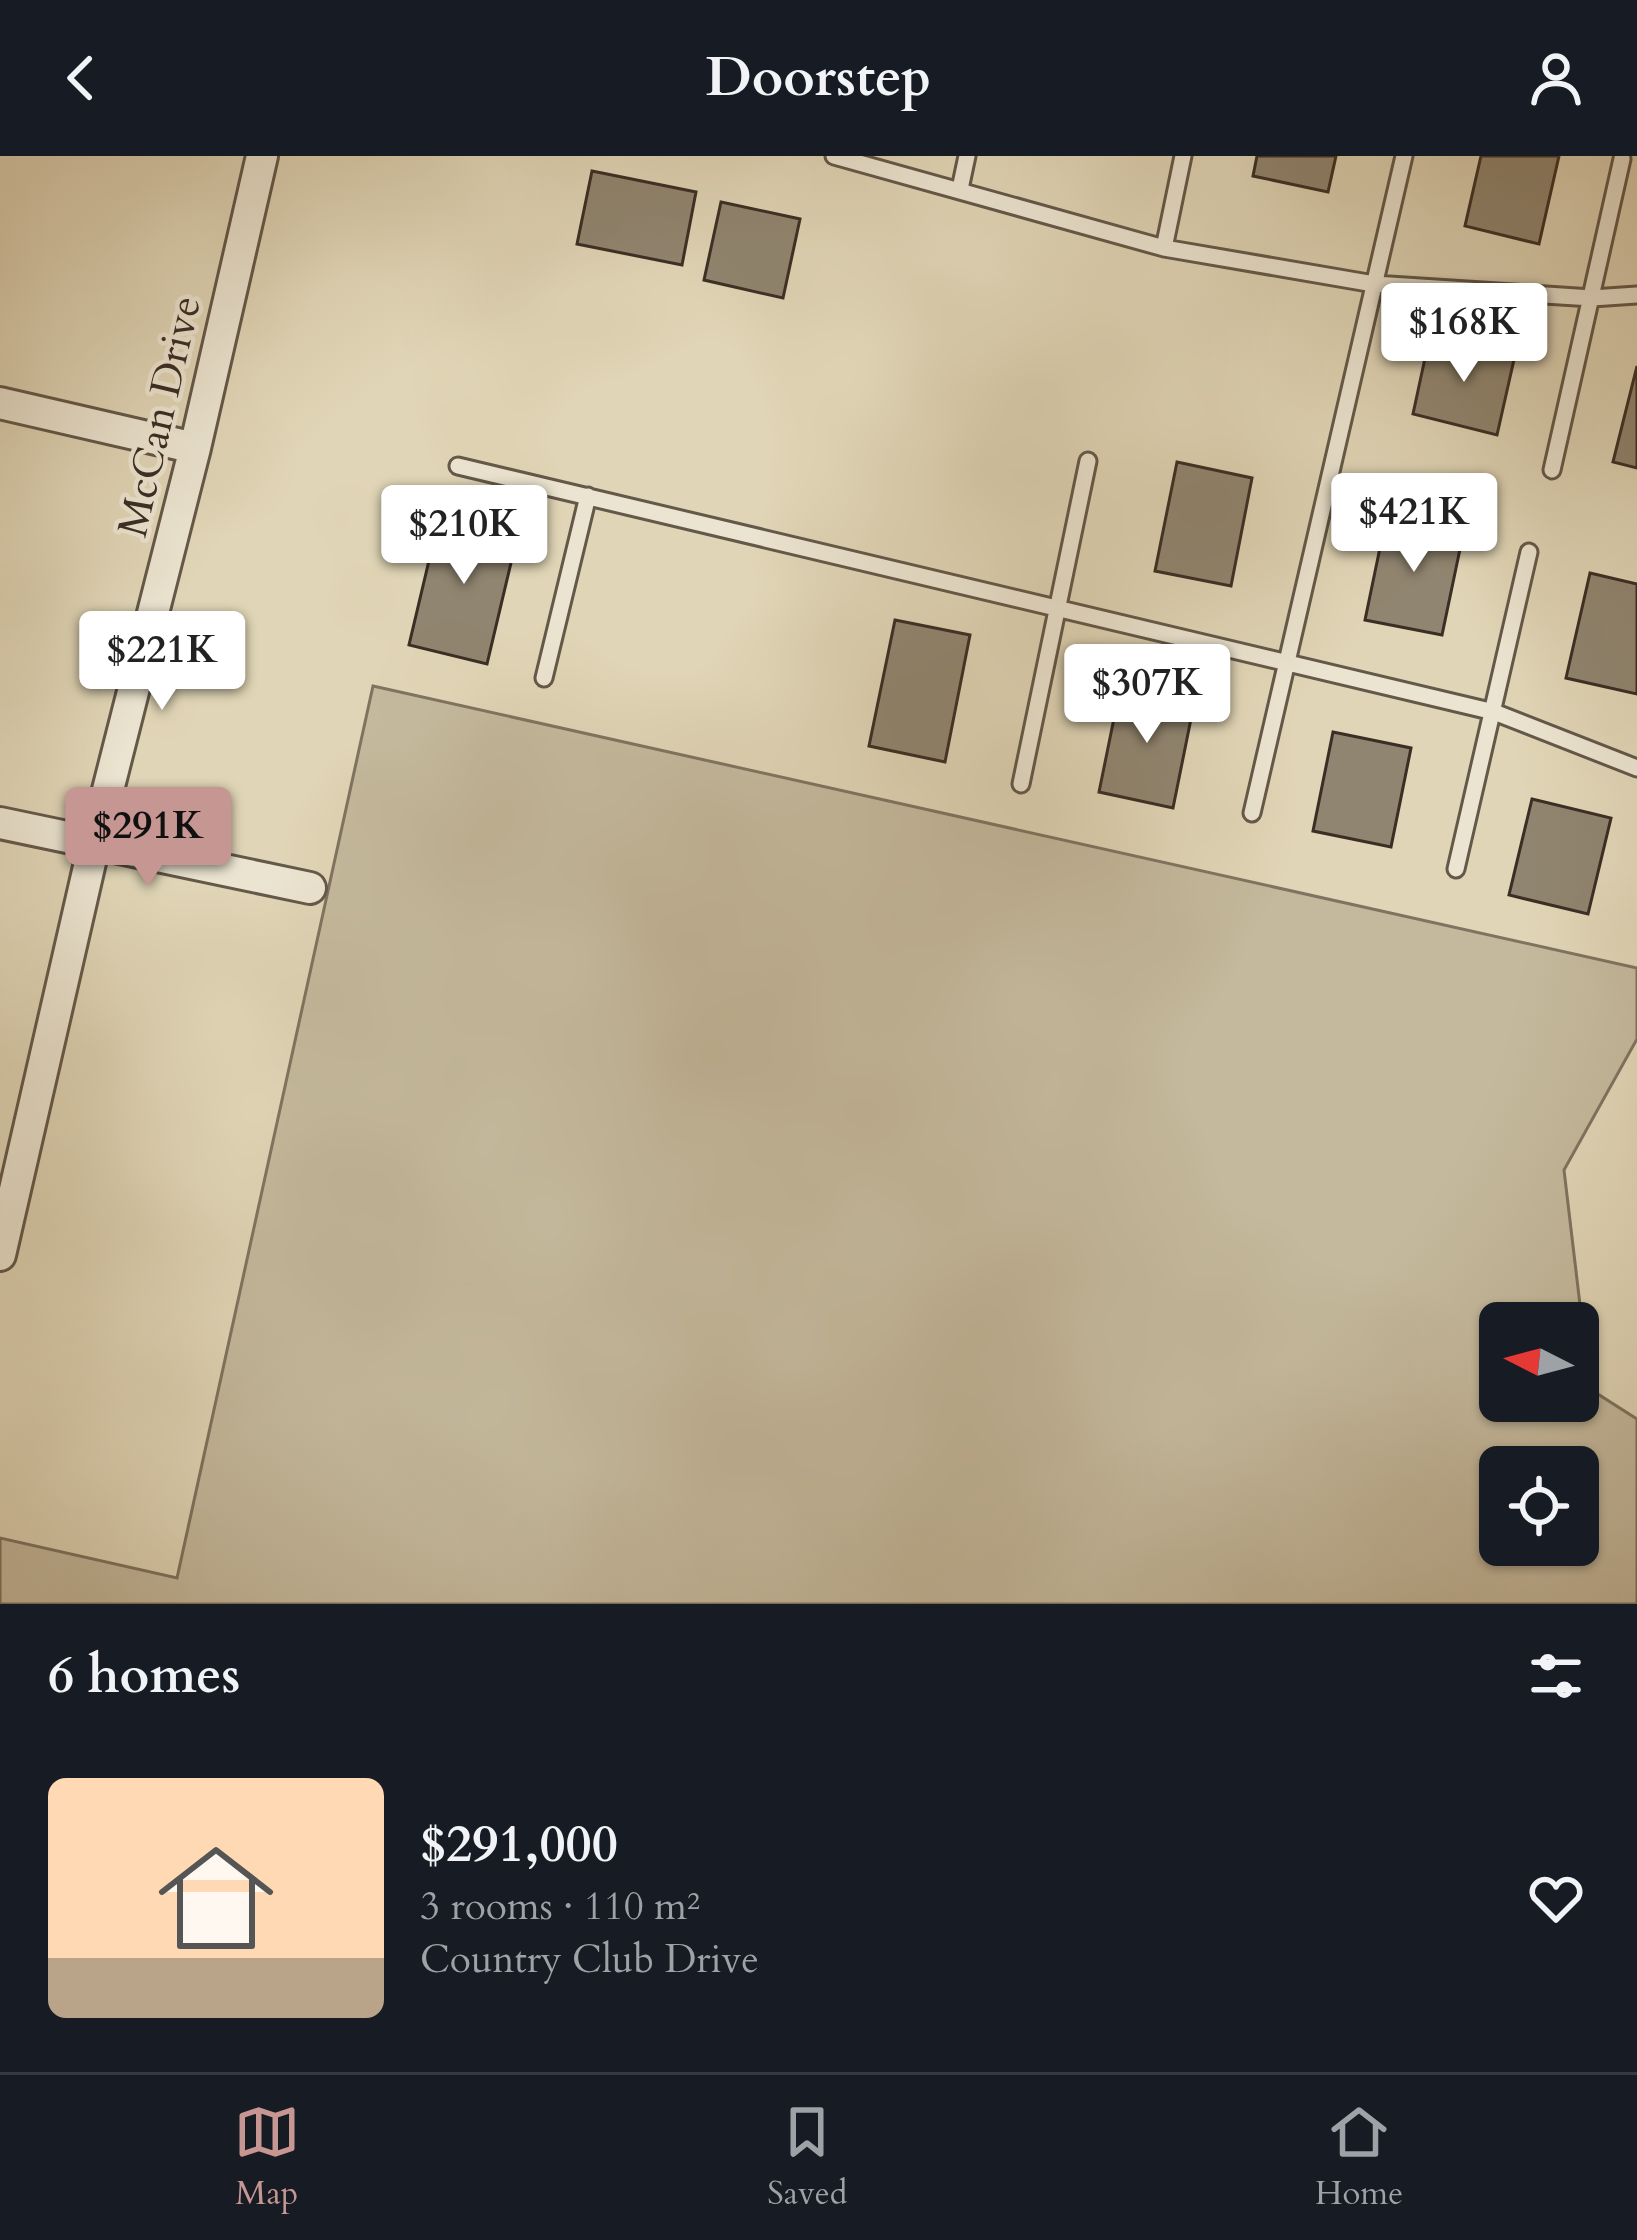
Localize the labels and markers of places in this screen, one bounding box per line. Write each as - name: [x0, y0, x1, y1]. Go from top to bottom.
- pin: $168K: [1380, 283, 1548, 385]
- pin: $421K: [1330, 473, 1498, 575]
- pin: $210K: [380, 485, 548, 587]
- pin: $221K: [78, 611, 246, 713]
- pin: $307K: [1063, 644, 1231, 746]
- pin: $291K: [64, 787, 232, 889]

